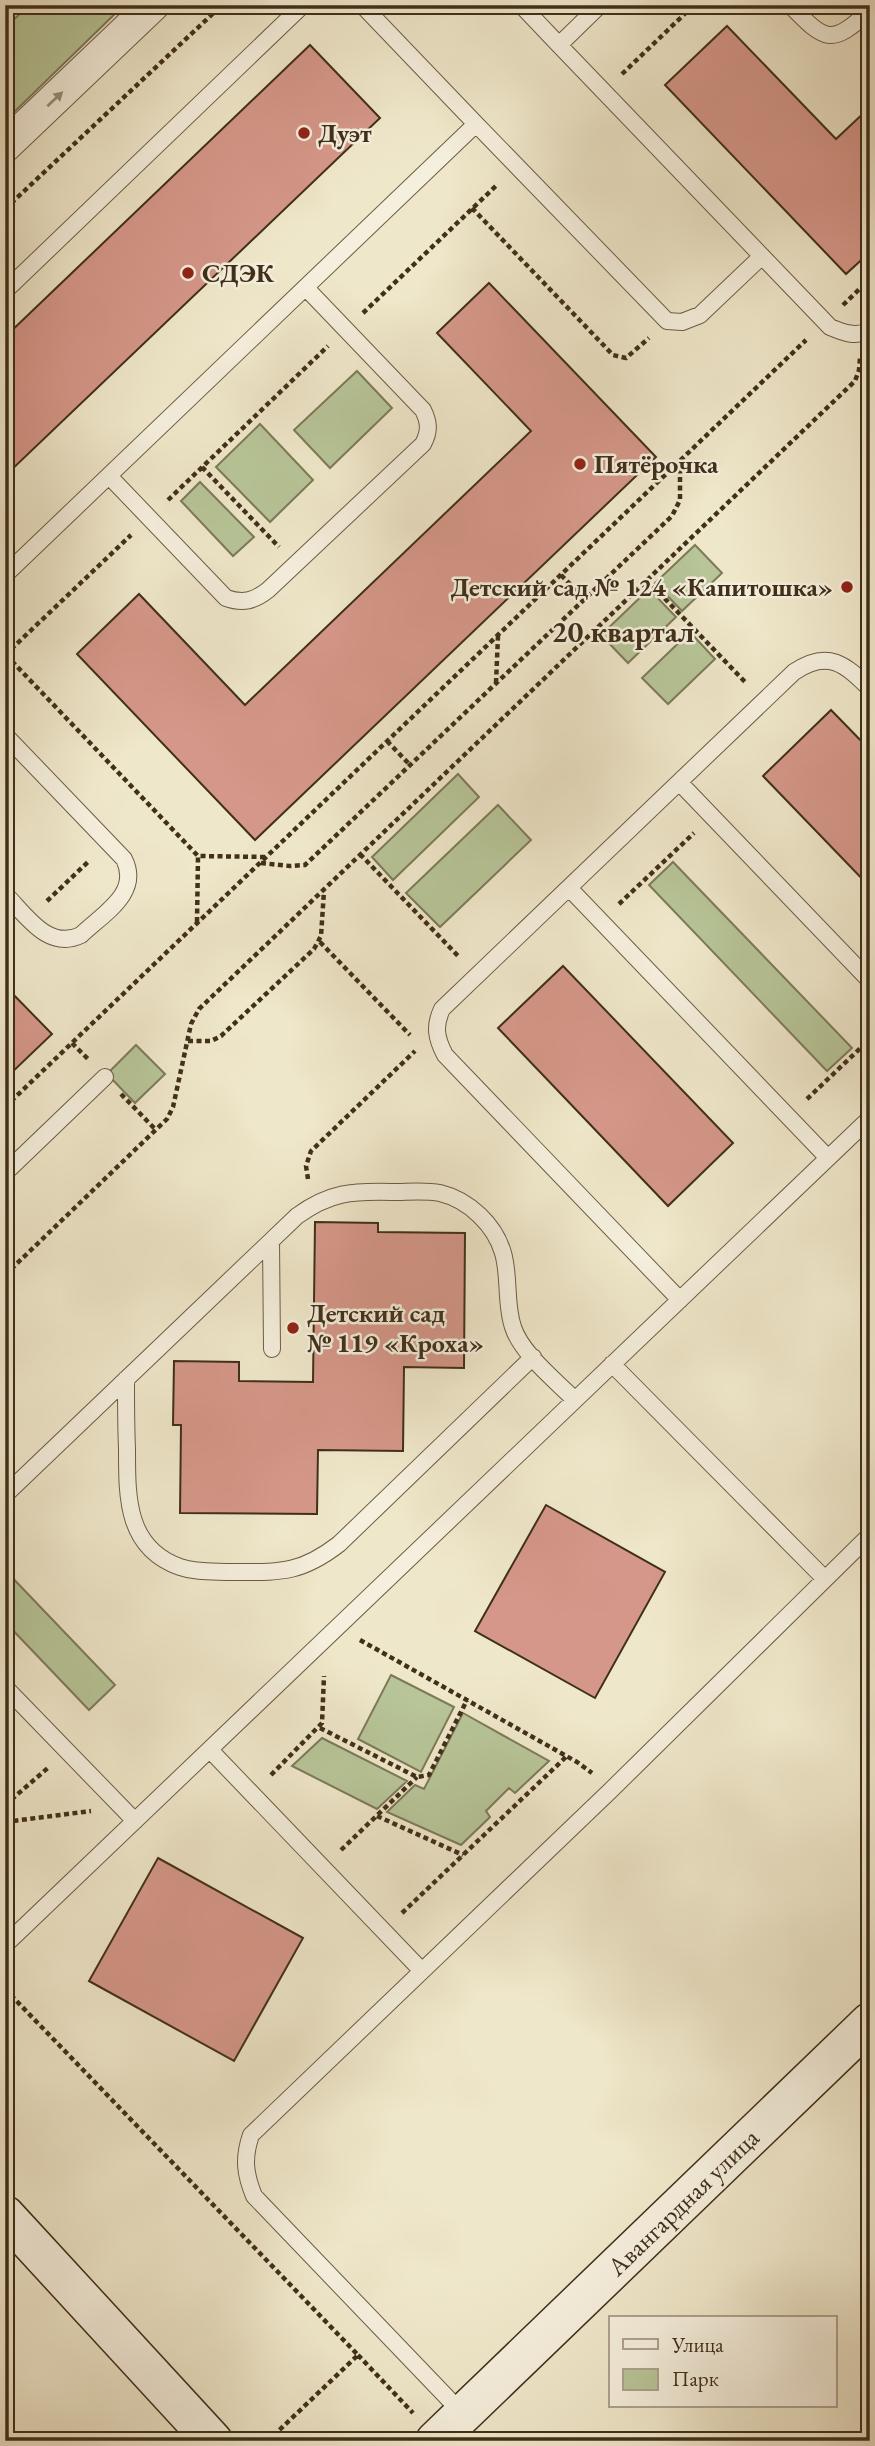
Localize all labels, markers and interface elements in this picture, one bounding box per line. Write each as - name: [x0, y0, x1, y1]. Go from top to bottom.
- one-way arrow: [46, 91, 63, 107]
- place label: Дуэт: [318, 116, 372, 150]
- marker: Дуэт: [296, 125, 312, 141]
- place label: СДЭК: [202, 256, 275, 290]
- marker: СДЭК: [180, 265, 196, 281]
- place label: Пятёрочка: [594, 447, 719, 481]
- marker: Пятёрочка: [572, 456, 588, 472]
- place label: Детский сад № 124 «Капитошка»: [450, 570, 833, 604]
- marker: Детский сад № 124 «Капитошка»: [839, 579, 855, 595]
- district label: 20 квартал: [552, 612, 694, 651]
- place label: Детский сад № 119 «Кроха»: [307, 1296, 484, 1360]
- marker: Детский сад № 119 «Кроха»: [285, 1320, 301, 1336]
- street label: Авангардная улица: [599, 2120, 767, 2284]
- legend: [609, 2316, 836, 2408]
- text: Улица: [671, 2331, 724, 2358]
- text: Парк: [672, 2365, 719, 2392]

